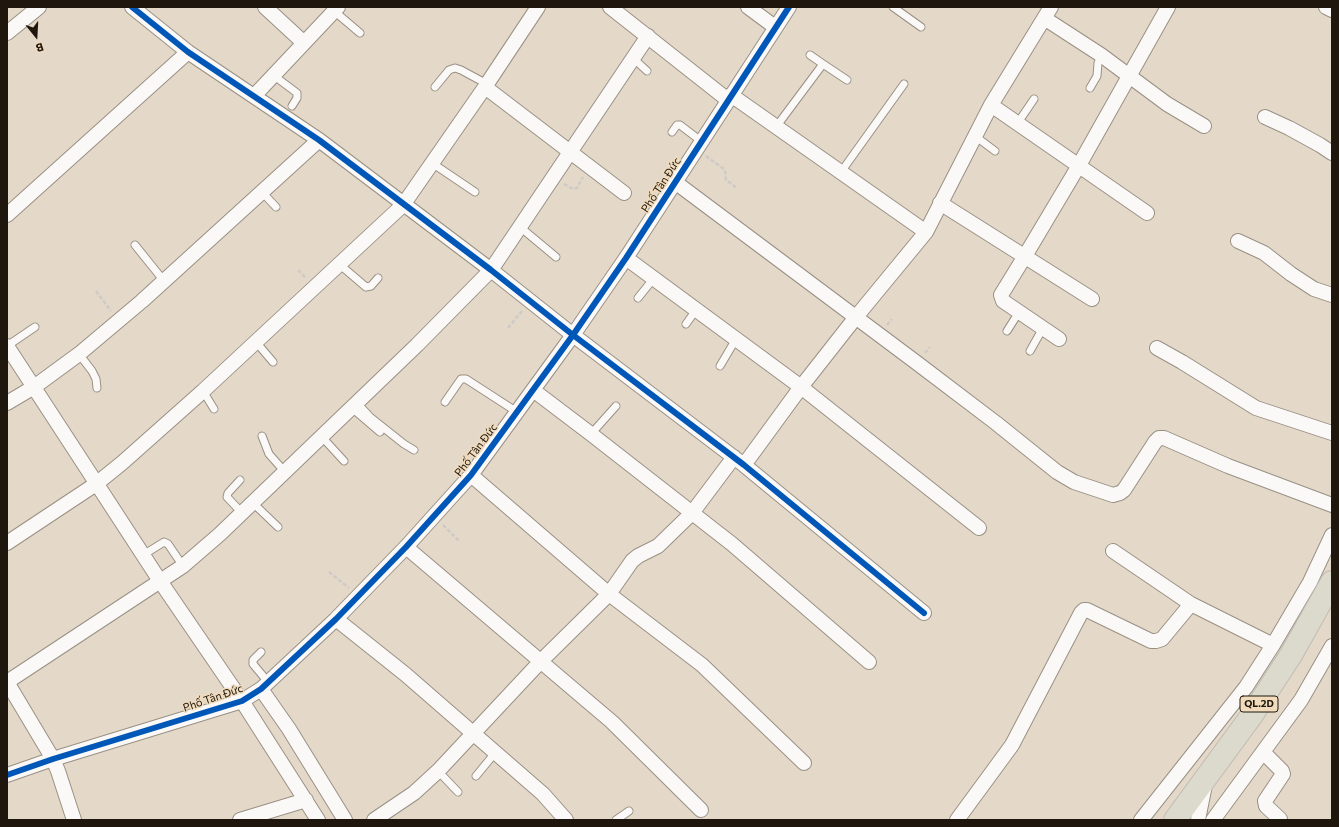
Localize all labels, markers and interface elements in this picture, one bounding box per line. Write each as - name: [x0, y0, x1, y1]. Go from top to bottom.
- north arrow: [16, 16, 56, 56]
- text: B: [34, 41, 45, 55]
- street label: Phố Tân Đức: [638, 155, 684, 215]
- street label: Phố Tân Đức: [452, 421, 500, 479]
- street label: Phố Tân Đức: [181, 682, 245, 714]
- road number: QL.2D: [1240, 696, 1278, 712]

